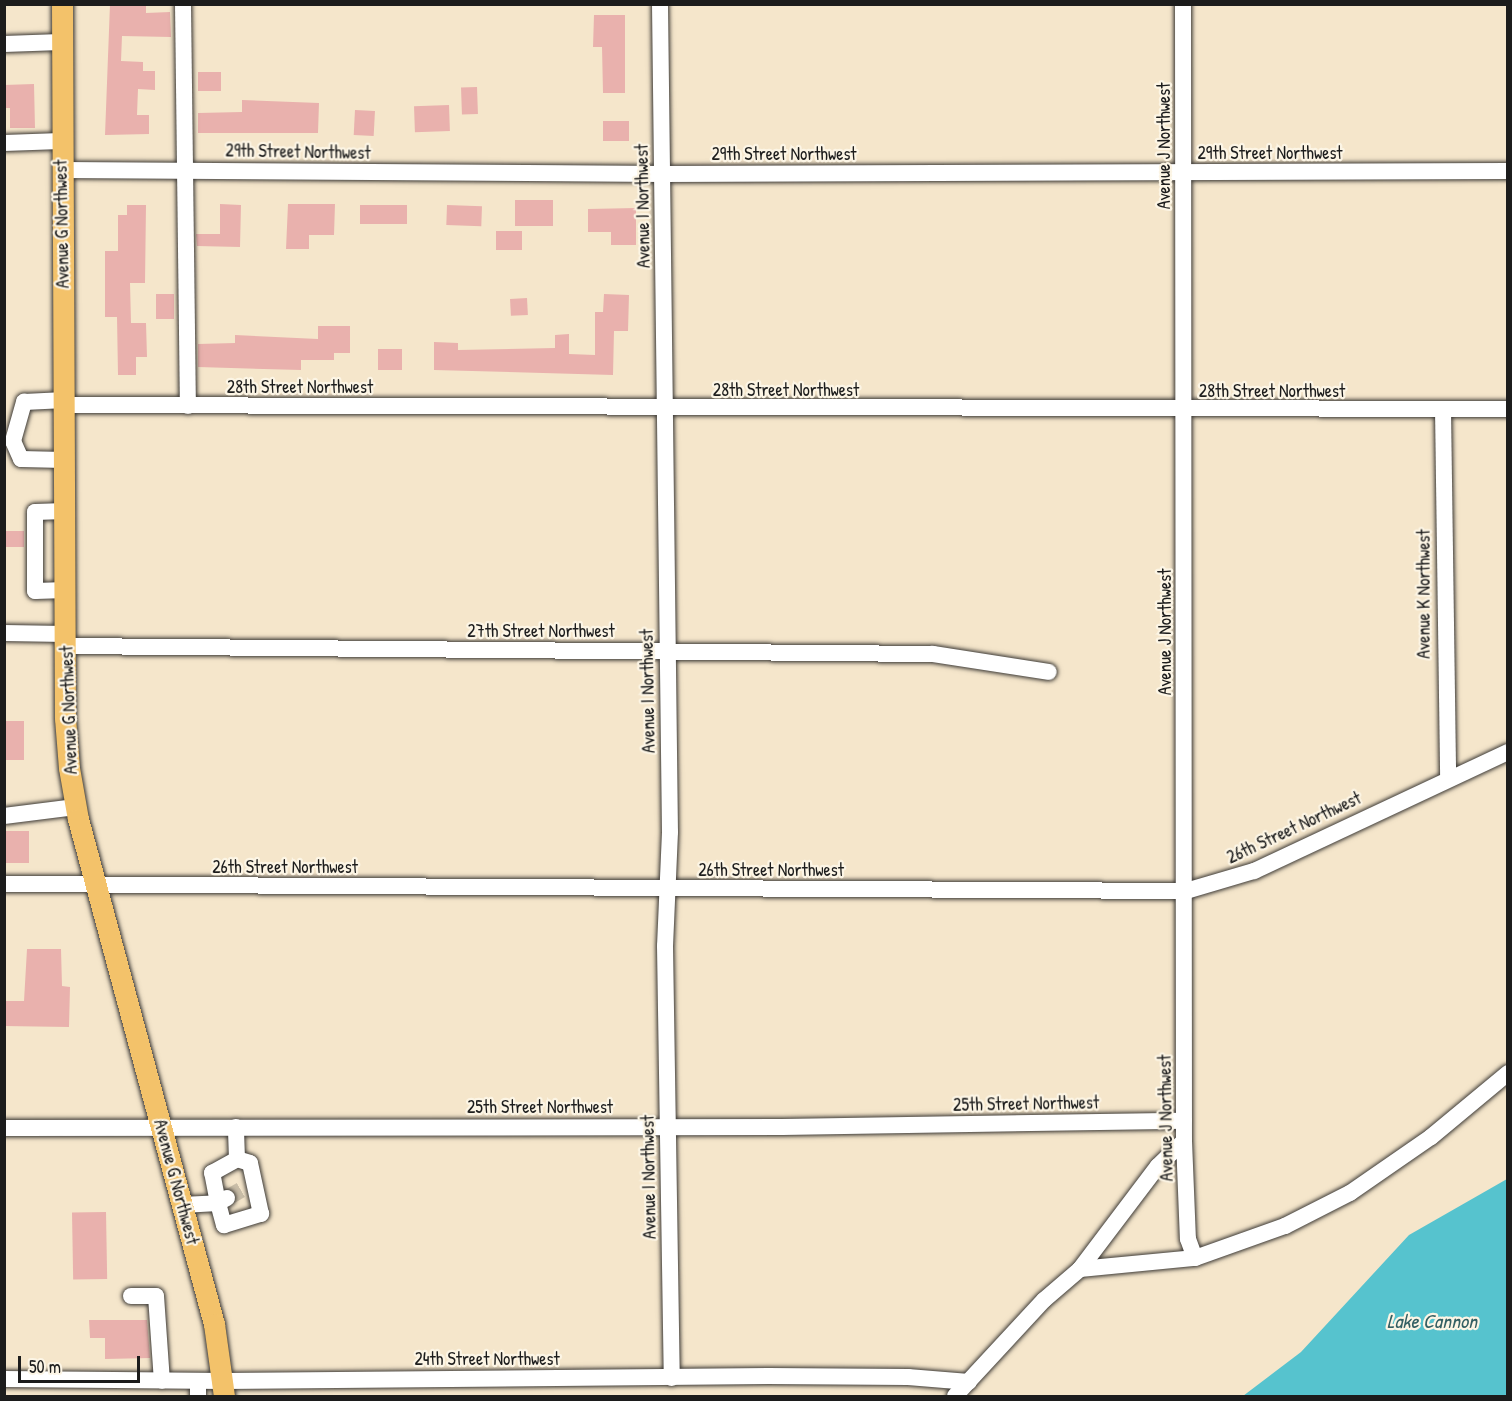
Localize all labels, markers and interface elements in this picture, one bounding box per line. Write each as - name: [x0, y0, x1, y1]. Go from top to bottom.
- street label: Avenue J Northwest: [1153, 83, 1175, 209]
- street label: 29th Street Northwest: [225, 140, 371, 164]
- street label: 29th Street Northwest: [1197, 142, 1343, 164]
- street label: 29th Street Northwest: [711, 143, 857, 165]
- street label: Avenue I Northwest: [631, 144, 655, 268]
- street label: Avenue G Northwest: [50, 159, 74, 289]
- street label: 28th Street Northwest: [227, 376, 373, 398]
- street label: 28th Street Northwest: [713, 379, 859, 401]
- street label: 28th Street Northwest: [1199, 380, 1345, 402]
- street label: Avenue K Northwest: [1413, 529, 1435, 659]
- street label: Avenue J Northwest: [1154, 569, 1176, 695]
- street label: 27th Street Northwest: [467, 620, 615, 642]
- street label: Avenue I Northwest: [636, 629, 660, 753]
- street label: Avenue G Northwest: [56, 645, 82, 775]
- street label: 26th Street Northwest: [1223, 787, 1365, 869]
- street label: 26th Street Northwest: [212, 856, 358, 878]
- street label: 26th Street Northwest: [698, 859, 844, 881]
- street label: Avenue J Northwest: [1154, 1054, 1178, 1182]
- street label: 25th Street Northwest: [953, 1092, 1099, 1116]
- street label: 25th Street Northwest: [467, 1096, 613, 1118]
- street label: Avenue I Northwest: [637, 1115, 661, 1239]
- street label: Avenue G Northwest: [149, 1117, 203, 1247]
- water label: Lake Cannon: [1387, 1308, 1477, 1332]
- scale bar: [21, 1344, 142, 1382]
- street label: 24th Street Northwest: [414, 1348, 560, 1370]
- text: 50 m: [29, 1354, 61, 1379]

